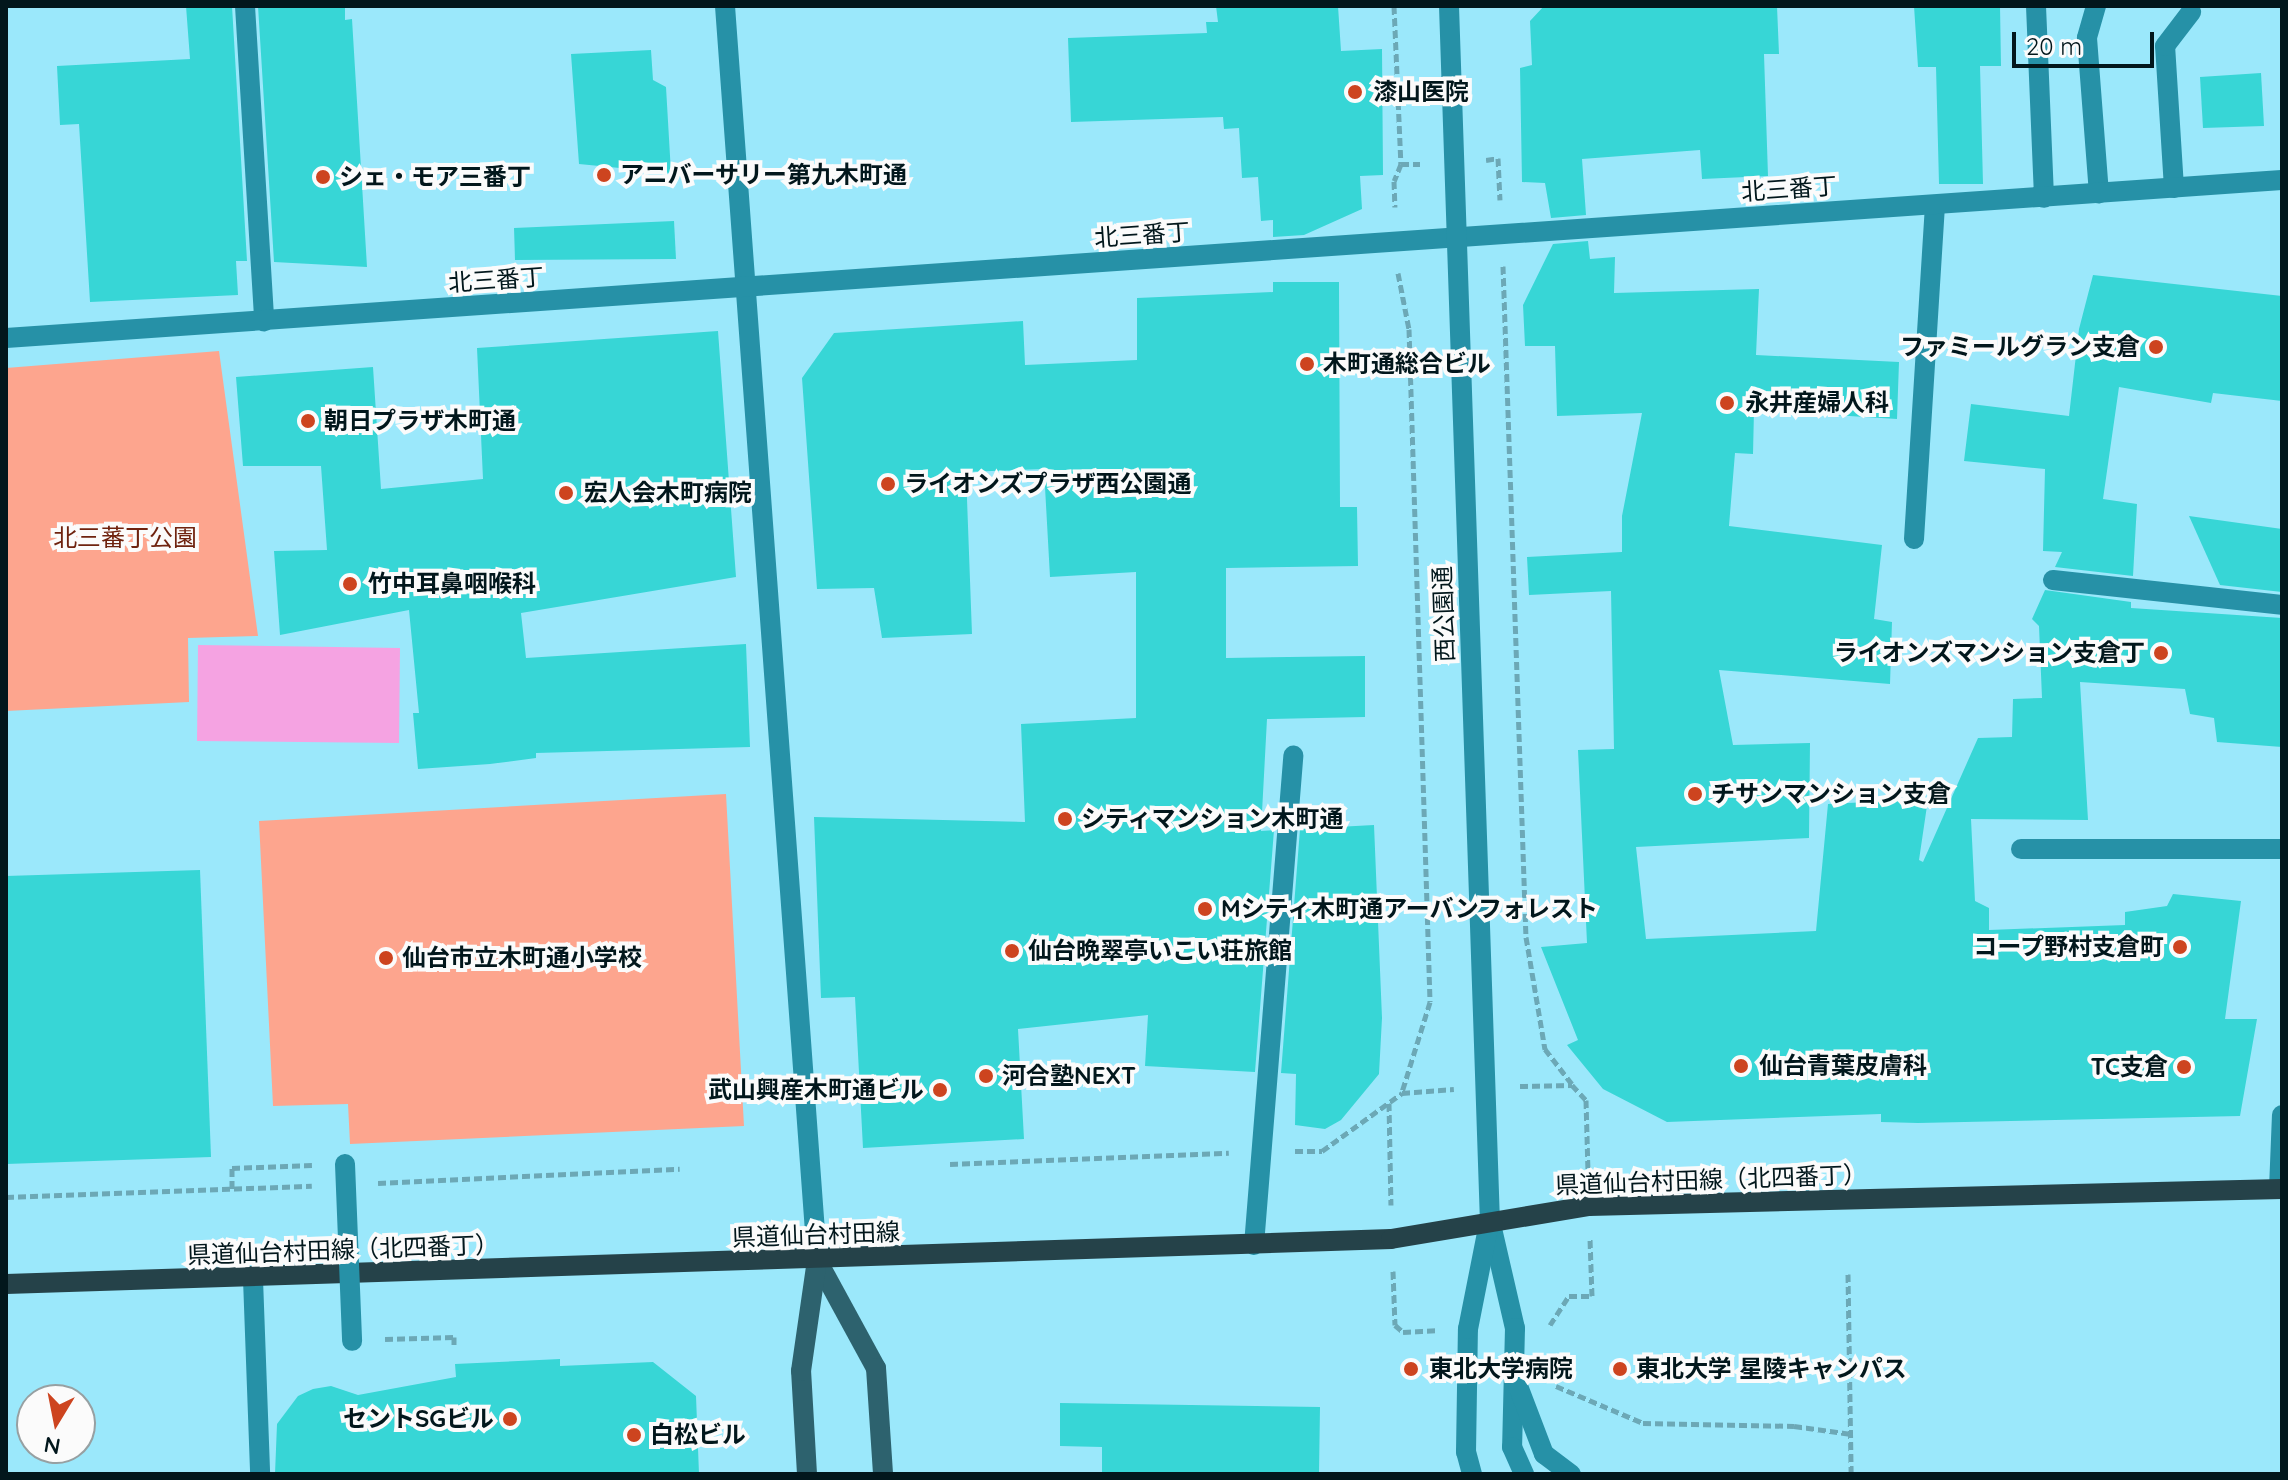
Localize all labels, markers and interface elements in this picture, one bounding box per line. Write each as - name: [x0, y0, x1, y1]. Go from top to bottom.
- scale bar: [2016, 16, 2158, 66]
- text: 20 m: [2026, 31, 2082, 61]
- place label: 漆山医院: [1373, 78, 1469, 106]
- marker: 漆山医院: [1344, 81, 1366, 103]
- place label: アニバーサリー第九木町通: [620, 161, 908, 189]
- place label: シェ・モア三番丁: [339, 163, 531, 191]
- marker: アニバーサリー第九木町通: [595, 166, 613, 184]
- marker: シェ・モア三番丁: [314, 168, 332, 186]
- street label: 北三番丁: [1740, 171, 1838, 207]
- street label: 北三番丁: [1093, 217, 1191, 253]
- street label: 北三番丁: [447, 262, 545, 298]
- place label: ファミールグラン支倉: [1900, 333, 2140, 361]
- marker: ファミールグラン支倉: [2147, 338, 2165, 356]
- place label: 木町通総合ビル: [1323, 350, 1491, 378]
- marker: 木町通総合ビル: [1298, 355, 1316, 373]
- place label: 永井産婦人科: [1745, 389, 1889, 417]
- marker: 永井産婦人科: [1716, 392, 1738, 414]
- place label: 朝日プラザ木町通: [324, 407, 516, 435]
- marker: 朝日プラザ木町通: [299, 412, 317, 430]
- place label: ライオンズプラザ西公園通: [904, 470, 1192, 498]
- marker: ライオンズプラザ西公園通: [879, 475, 897, 493]
- place label: 宏人会木町病院: [584, 479, 752, 507]
- marker: 宏人会木町病院: [555, 482, 577, 504]
- park label: 北三蕃丁公園: [53, 524, 197, 552]
- street label: 西公園通: [1428, 566, 1460, 662]
- place label: 竹中耳鼻咽喉科: [368, 570, 536, 598]
- marker: 竹中耳鼻咽喉科: [339, 573, 361, 595]
- place label: ライオンズマンション支倉丁: [1833, 639, 2145, 667]
- marker: ライオンズマンション支倉丁: [2152, 644, 2170, 662]
- place label: チサンマンション支倉: [1711, 780, 1951, 808]
- marker: チサンマンション支倉: [1686, 785, 1704, 803]
- place label: シティマンション木町通: [1081, 805, 1345, 833]
- marker: シティマンション木町通: [1056, 810, 1074, 828]
- place label: Mシティ木町通アーバンフォレスト: [1221, 895, 1599, 923]
- marker: Mシティ木町通アーバンフォレスト: [1196, 900, 1214, 918]
- place label: コープ野村支倉町: [1972, 933, 2164, 961]
- place label: 仙台晩翠亭いこい荘旅館: [1028, 937, 1292, 965]
- marker: コープ野村支倉町: [2171, 938, 2189, 956]
- marker: 仙台晩翠亭いこい荘旅館: [1003, 942, 1021, 960]
- place label: 仙台市立木町通小学校: [402, 944, 642, 972]
- marker: 仙台市立木町通小学校: [377, 949, 395, 967]
- place label: 仙台青葉皮膚科: [1759, 1052, 1927, 1080]
- place label: TC支倉: [2090, 1053, 2168, 1081]
- marker: 仙台青葉皮膚科: [1730, 1055, 1752, 1077]
- marker: TC支倉: [2175, 1058, 2193, 1076]
- place label: 河合塾NEXT: [1002, 1062, 1136, 1090]
- marker: 河合塾NEXT: [977, 1067, 995, 1085]
- place label: 武山興産木町通ビル: [708, 1076, 924, 1104]
- marker: 武山興産木町通ビル: [931, 1081, 949, 1099]
- street label: 県道仙台村田線（北四番丁）: [1555, 1160, 1867, 1200]
- street label: 県道仙台村田線: [732, 1218, 900, 1252]
- street label: 県道仙台村田線（北四番丁）: [187, 1230, 499, 1270]
- place label: 東北大学病院: [1429, 1355, 1573, 1383]
- place label: 東北大学 星陵キャンパス: [1636, 1355, 1907, 1383]
- marker: 東北大学病院: [1400, 1358, 1422, 1380]
- marker: 東北大学 星陵キャンパス: [1611, 1360, 1629, 1378]
- north arrow: [16, 1384, 96, 1464]
- place label: セントSGビル: [343, 1405, 494, 1433]
- marker: セントSGビル: [501, 1410, 519, 1428]
- place label: 白松ビル: [650, 1421, 746, 1449]
- marker: 白松ビル: [625, 1426, 643, 1444]
- text: N: [42, 1430, 63, 1461]

